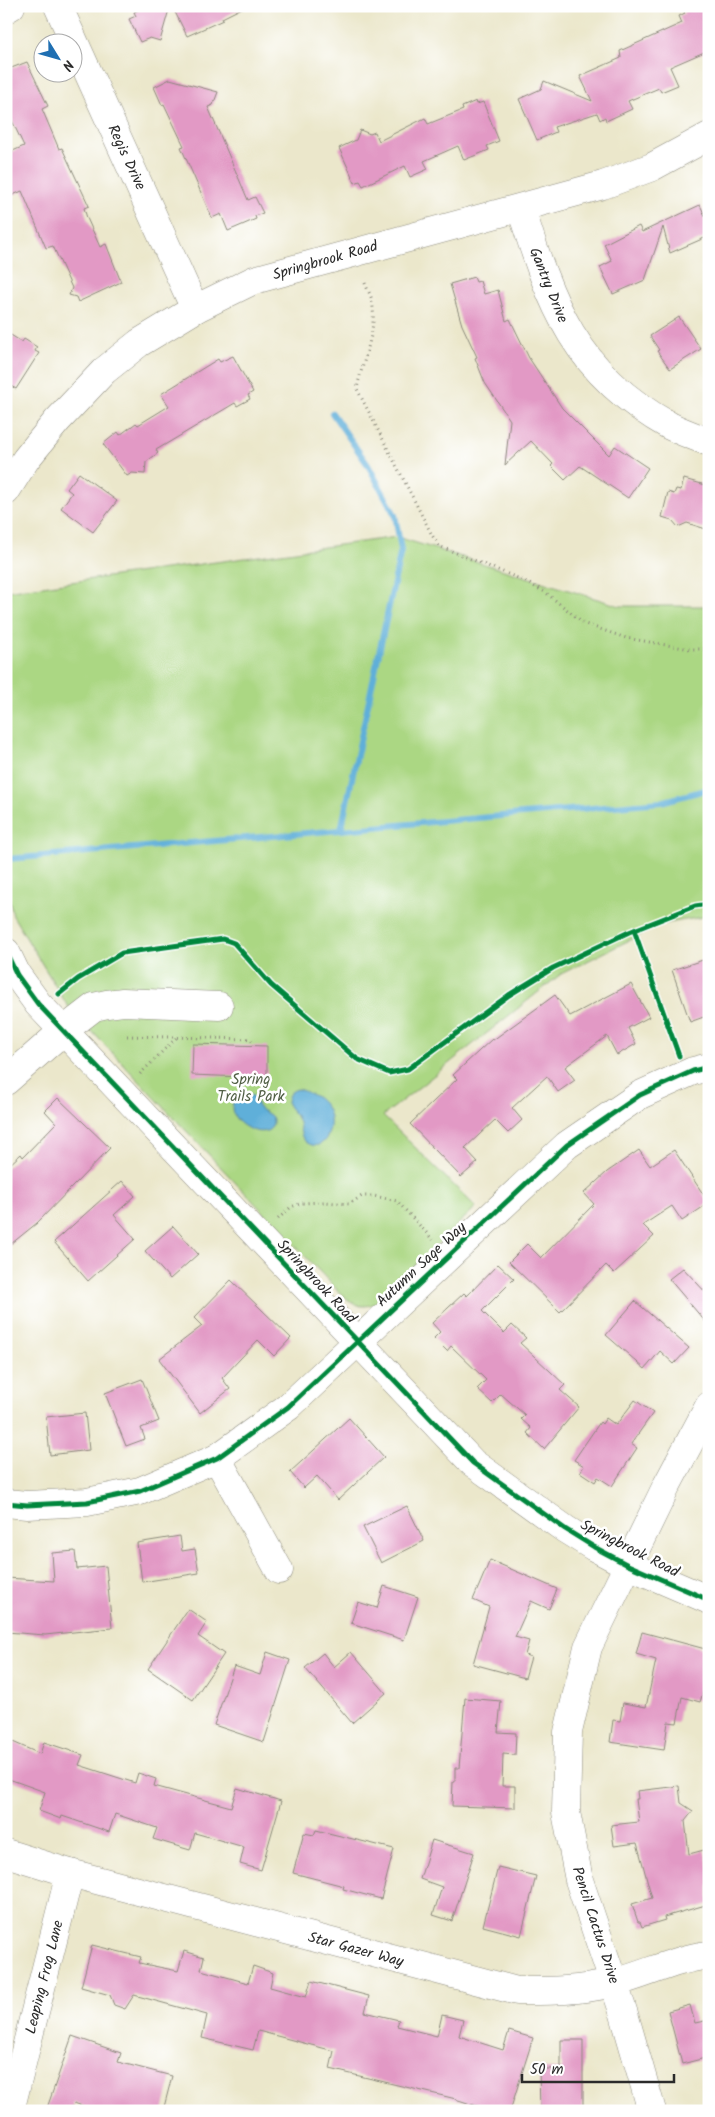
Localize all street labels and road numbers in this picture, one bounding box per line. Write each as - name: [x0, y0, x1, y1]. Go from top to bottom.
- street label: Regis Drive: [100, 121, 152, 194]
- street label: Springbrook Road: [270, 234, 381, 287]
- street label: Gantry Drive: [522, 244, 574, 327]
- street label: Autumn Sage Way: [371, 1216, 473, 1313]
- street label: Springbrook Road: [271, 1234, 362, 1330]
- street label: Springbrook Road: [576, 1514, 684, 1584]
- street label: Pencil Cactus Drive: [565, 1863, 625, 1987]
- street label: Leaping Frog Lane: [19, 1918, 71, 2037]
- street label: Star Gazer Way: [305, 1926, 407, 1975]

